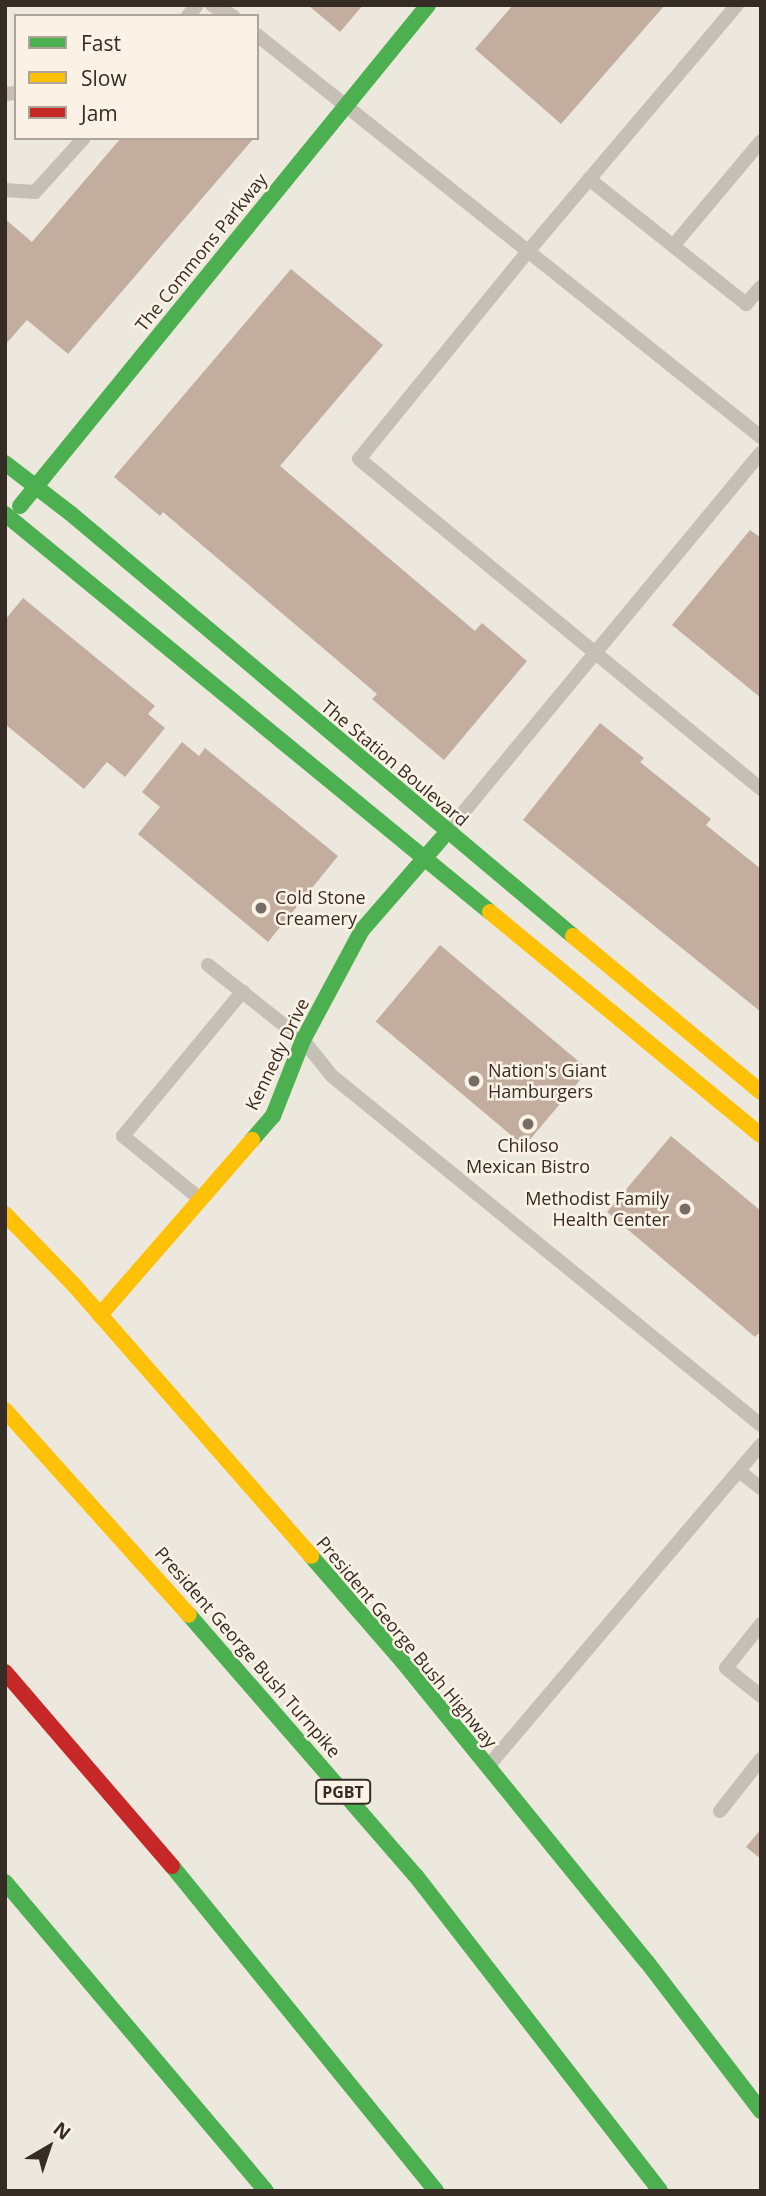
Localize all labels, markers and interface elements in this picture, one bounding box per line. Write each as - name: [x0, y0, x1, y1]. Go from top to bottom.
- legend: [14, 14, 259, 140]
- text: Fast: [81, 29, 121, 57]
- text: Slow: [81, 64, 127, 92]
- text: Jam: [81, 99, 118, 127]
- street label: The Commons Parkway: [131, 169, 271, 335]
- street label: The Station Boulevard: [317, 695, 473, 831]
- place label: Cold Stone Creamery: [275, 887, 366, 930]
- marker: Cold Stone Creamery: [253, 900, 269, 916]
- street label: Kennedy Drive: [241, 994, 313, 1114]
- place label: Nation's Giant Hamburgers: [488, 1060, 607, 1102]
- marker: Nation's Giant Hamburgers: [466, 1073, 482, 1089]
- marker: Chiloso Mexican Bistro: [520, 1116, 536, 1132]
- place label: Chiloso Mexican Bistro: [466, 1135, 590, 1178]
- place label: Methodist Family Health Center: [525, 1188, 669, 1230]
- marker: Methodist Family Health Center: [675, 1199, 695, 1219]
- street label: President George Bush Highway: [312, 1532, 502, 1752]
- street label: President George Bush Turnpike: [151, 1542, 345, 1762]
- road number: PGBT: [315, 1780, 371, 1804]
- north arrow: [14, 2112, 84, 2182]
- text: N: [48, 2116, 76, 2146]

